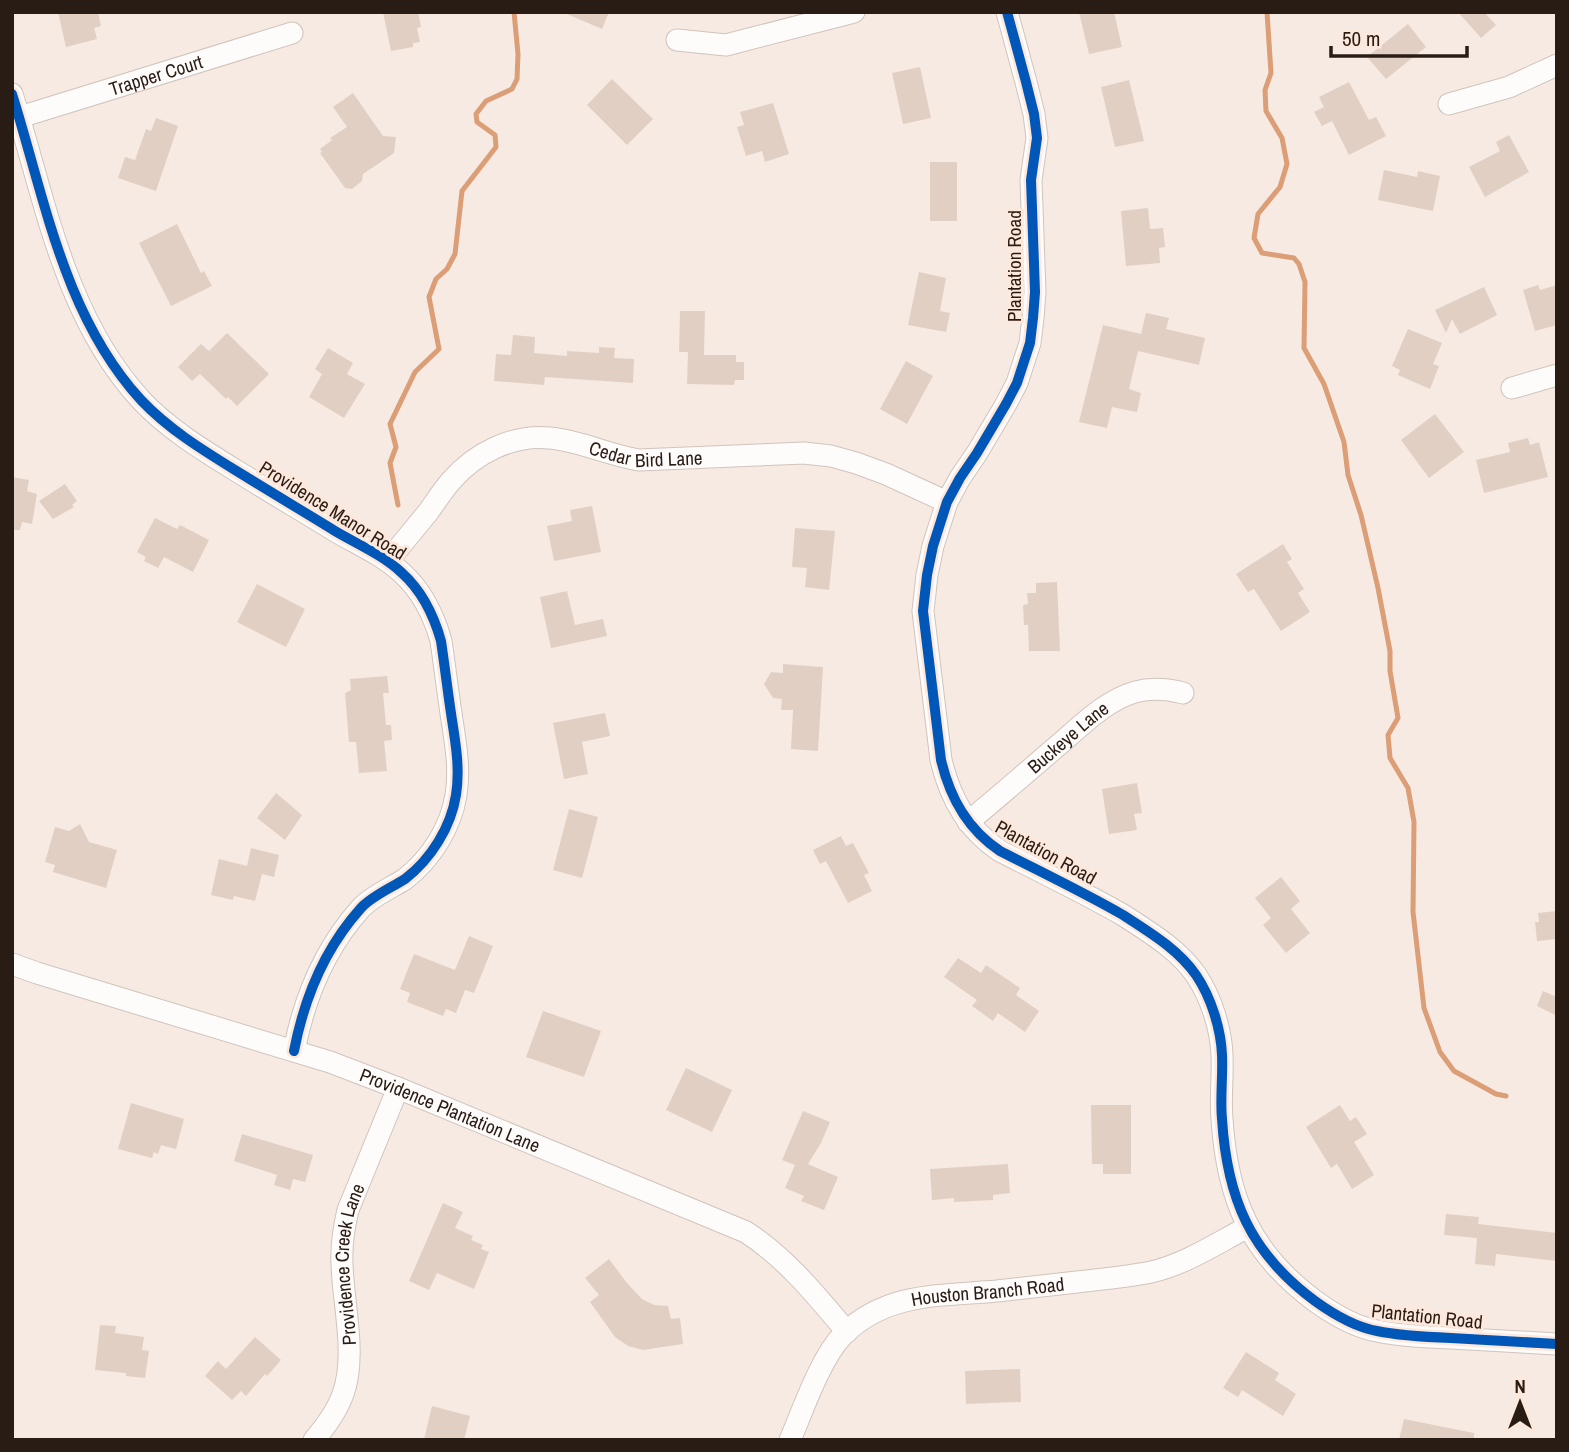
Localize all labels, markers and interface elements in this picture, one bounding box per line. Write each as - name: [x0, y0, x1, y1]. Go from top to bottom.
- scale bar: [1331, 14, 1468, 58]
- text: 50 m: [1342, 24, 1380, 53]
- street label: Trapper Court: [106, 48, 206, 102]
- street label: Plantation Road: [1001, 210, 1027, 322]
- street label: Cedar Bird Lane: [586, 434, 703, 473]
- street label: Providence Manor Road: [255, 454, 411, 566]
- street label: Buckeye Lane: [1022, 695, 1113, 779]
- street label: Plantation Road: [991, 814, 1101, 890]
- street label: Providence Plantation Lane: [356, 1062, 544, 1158]
- street label: Providence Creek Lane: [329, 1179, 371, 1346]
- street label: Houston Branch Road: [909, 1271, 1065, 1312]
- street label: Plantation Road: [1370, 1297, 1484, 1335]
- north arrow: [1485, 1368, 1555, 1438]
- text: N: [1514, 1373, 1526, 1399]

